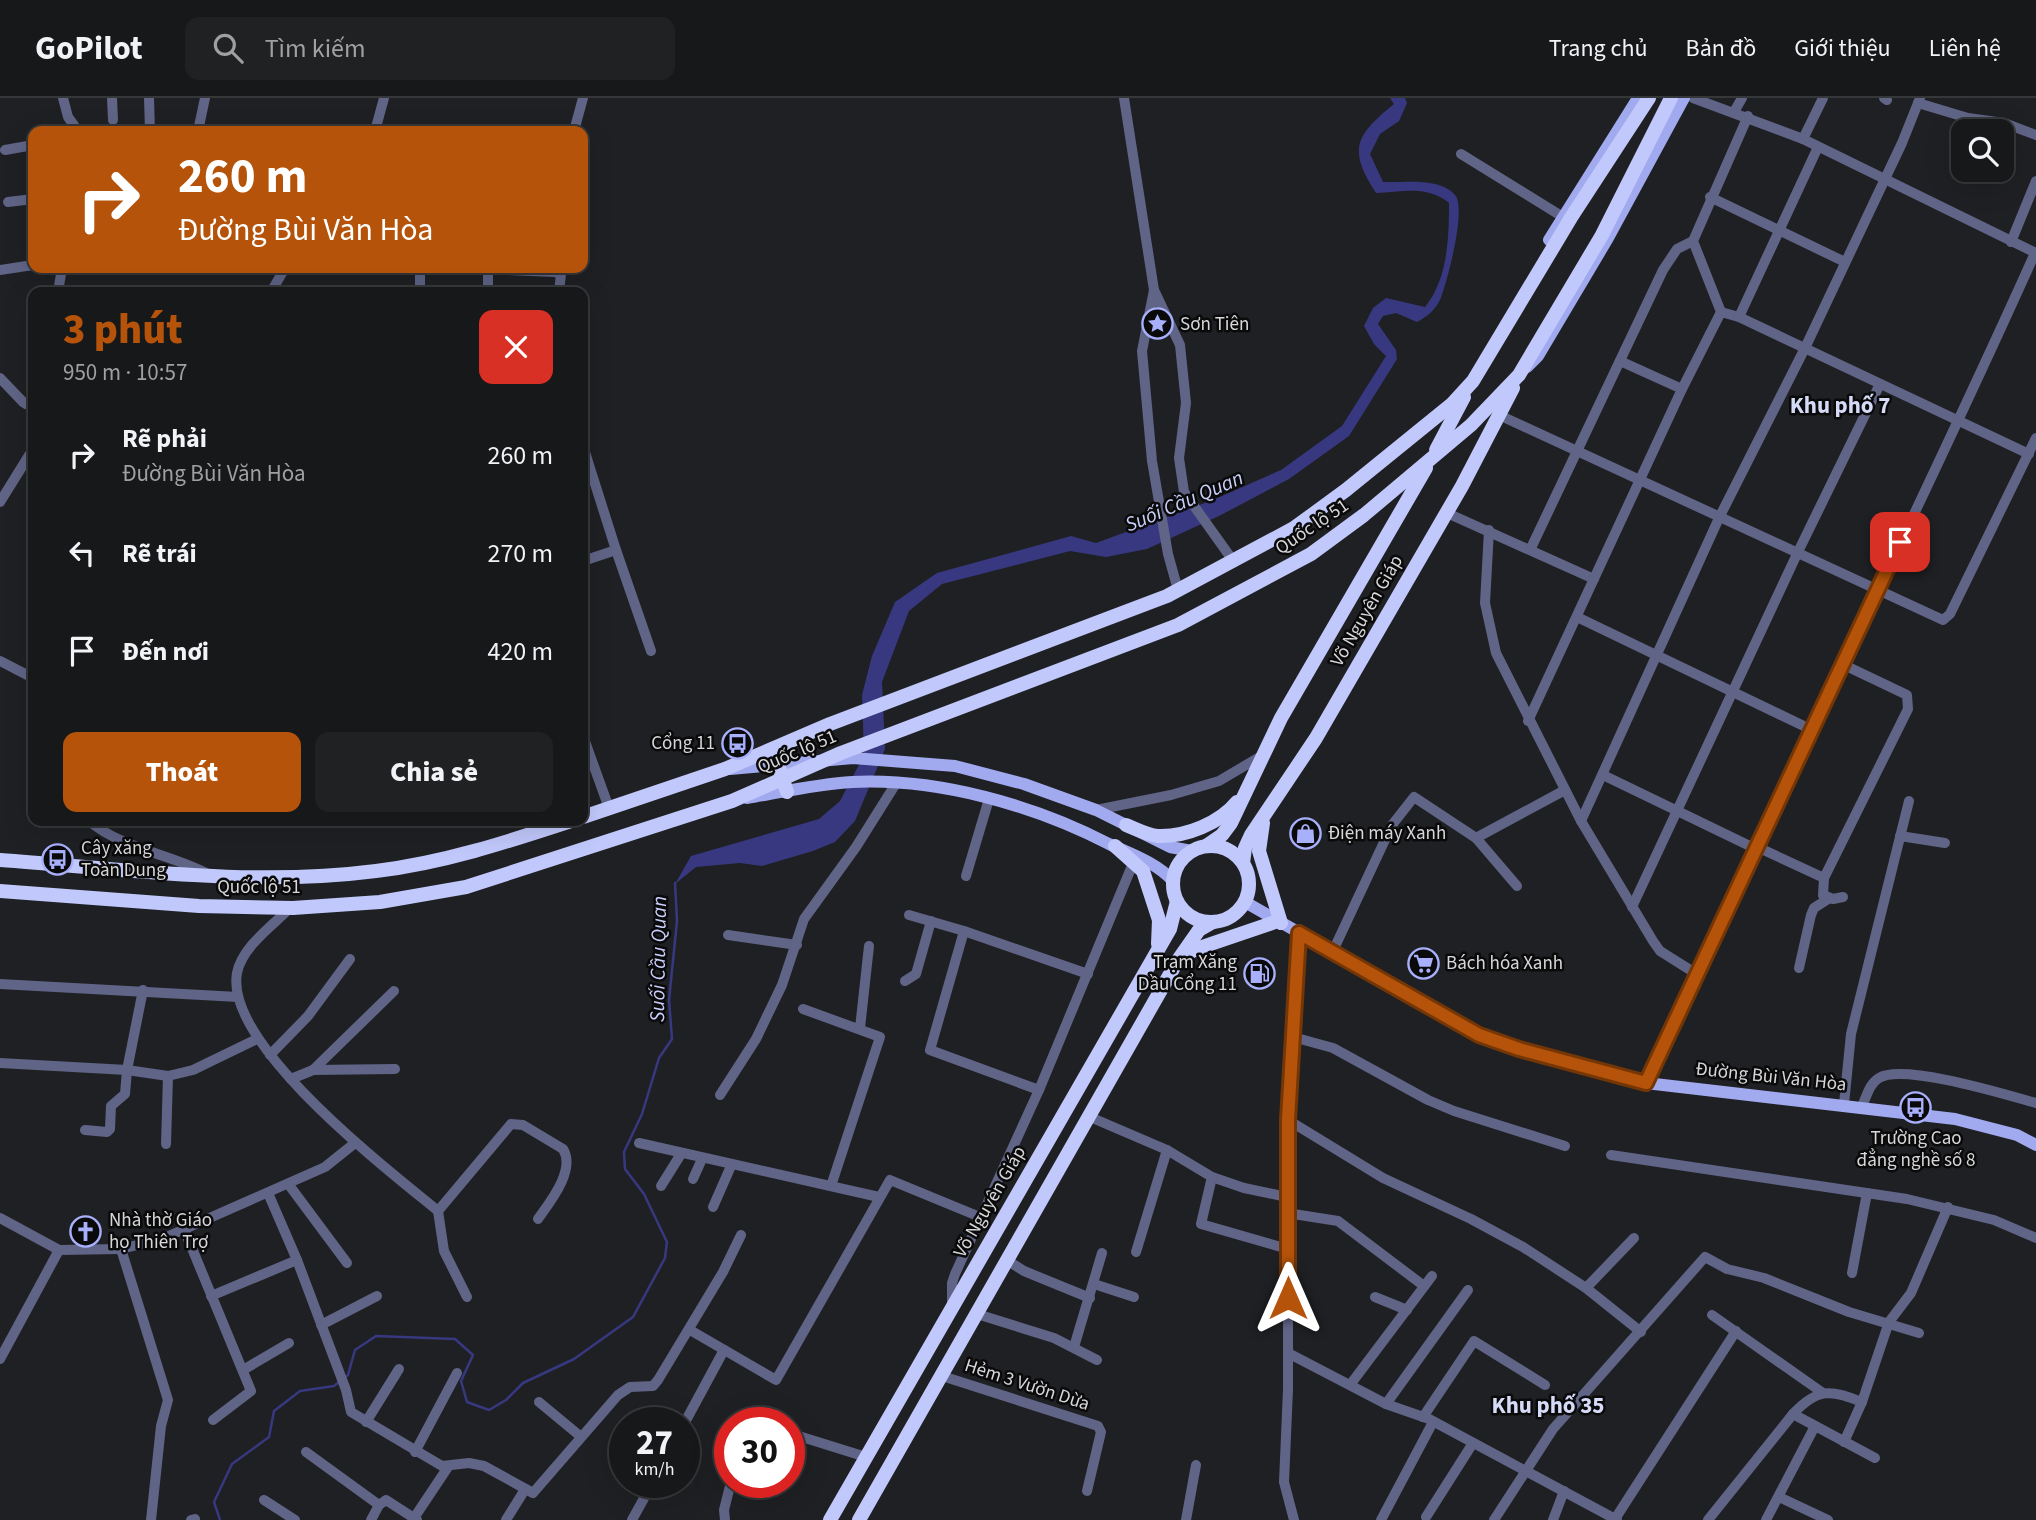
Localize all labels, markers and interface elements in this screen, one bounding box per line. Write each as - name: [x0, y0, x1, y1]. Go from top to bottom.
- search box: [185, 17, 675, 80]
- text: GoPilot: [35, 25, 143, 72]
- icon: search: [209, 29, 247, 67]
- text: Tìm kiếm: [265, 30, 365, 67]
- text: Trang chủ: [1549, 31, 1648, 66]
- text: Bản đồ: [1686, 31, 1756, 66]
- text: Giới thiệu: [1794, 31, 1891, 66]
- text: Liên hệ: [1929, 31, 2001, 66]
- map controls: [1951, 119, 2014, 182]
- button: search: [1951, 119, 2014, 182]
- text: 260 m: [178, 142, 307, 212]
- icon: right: [63, 154, 154, 245]
- text: Đường Bùi Văn Hòa: [178, 207, 433, 253]
- text: 3 phút: [63, 300, 183, 360]
- place icon: Sơn Tiên: [1140, 307, 1174, 341]
- button: close: [479, 310, 553, 384]
- place label: Sơn Tiên: [1180, 311, 1249, 338]
- text: 950 m · 10:57: [63, 356, 187, 389]
- district label: Khu phố 7: [1790, 389, 1890, 422]
- text: Rẽ phải: [122, 420, 207, 457]
- icon: right: [63, 436, 101, 474]
- text: 260 m: [487, 437, 553, 474]
- text: Đường Bùi Văn Hòa: [122, 457, 306, 490]
- water label: Suối Cầu Quan: [1120, 463, 1248, 539]
- street label: Quốc lộ 51: [1270, 492, 1354, 562]
- pin: [1870, 512, 1930, 572]
- icon: arrive: [1881, 523, 1919, 561]
- icon: left: [63, 534, 101, 572]
- text: Rẽ trái: [122, 535, 197, 572]
- text: 270 m: [487, 535, 553, 572]
- street label: Võ Nguyên Giáp: [1324, 550, 1410, 672]
- icon: arrive: [63, 632, 101, 670]
- text: Đến nơi: [122, 633, 209, 670]
- text: 420 m: [487, 633, 553, 670]
- street label: Quốc lộ 51: [753, 723, 841, 781]
- bus stop icon: Cổng 11: [721, 726, 755, 760]
- place label: Cổng 11: [651, 730, 715, 757]
- button: Thoát: [63, 732, 301, 812]
- button: Chia sẻ: [315, 732, 553, 812]
- shop icon: Điện máy Xanh: [1288, 816, 1322, 850]
- place label: Điện máy Xanh: [1328, 820, 1446, 847]
- place label: Cây xăng Toàn Dung: [81, 835, 166, 884]
- bus stop icon: Cây xăng Toàn Dung: [41, 842, 75, 876]
- street label: Quốc lộ 51: [217, 874, 301, 901]
- water label: Suối Cầu Quan: [642, 896, 674, 1022]
- supermarket icon: Bách hóa Xanh: [1406, 946, 1440, 980]
- place label: Trạm Xăng Dầu Cổng 11: [1138, 949, 1237, 998]
- place label: Bách hóa Xanh: [1446, 950, 1563, 977]
- fuel station icon: Trạm Xăng Dầu Cổng 11: [1243, 956, 1277, 990]
- street label: Đường Bùi Văn Hòa: [1694, 1056, 1848, 1098]
- bus stop icon: Trường Cao đẳng nghề số 8: [1899, 1090, 1933, 1124]
- place label: Trường Cao đẳng nghề số 8: [1856, 1125, 1976, 1174]
- street label: Võ Nguyên Giáp: [947, 1141, 1033, 1263]
- place label: Nhà thờ Giáo họ Thiên Trợ: [109, 1207, 212, 1256]
- church icon: Nhà thờ Giáo họ Thiên Trợ: [69, 1214, 103, 1248]
- position arrow: [1251, 1261, 1325, 1335]
- street label: Hẻm 3 Vườn Dừa: [961, 1352, 1093, 1418]
- district label: Khu phố 35: [1492, 1389, 1604, 1422]
- speed limit sign: 30: [714, 1407, 805, 1498]
- text: 27: [636, 1418, 673, 1468]
- text: km/h: [635, 1457, 674, 1482]

